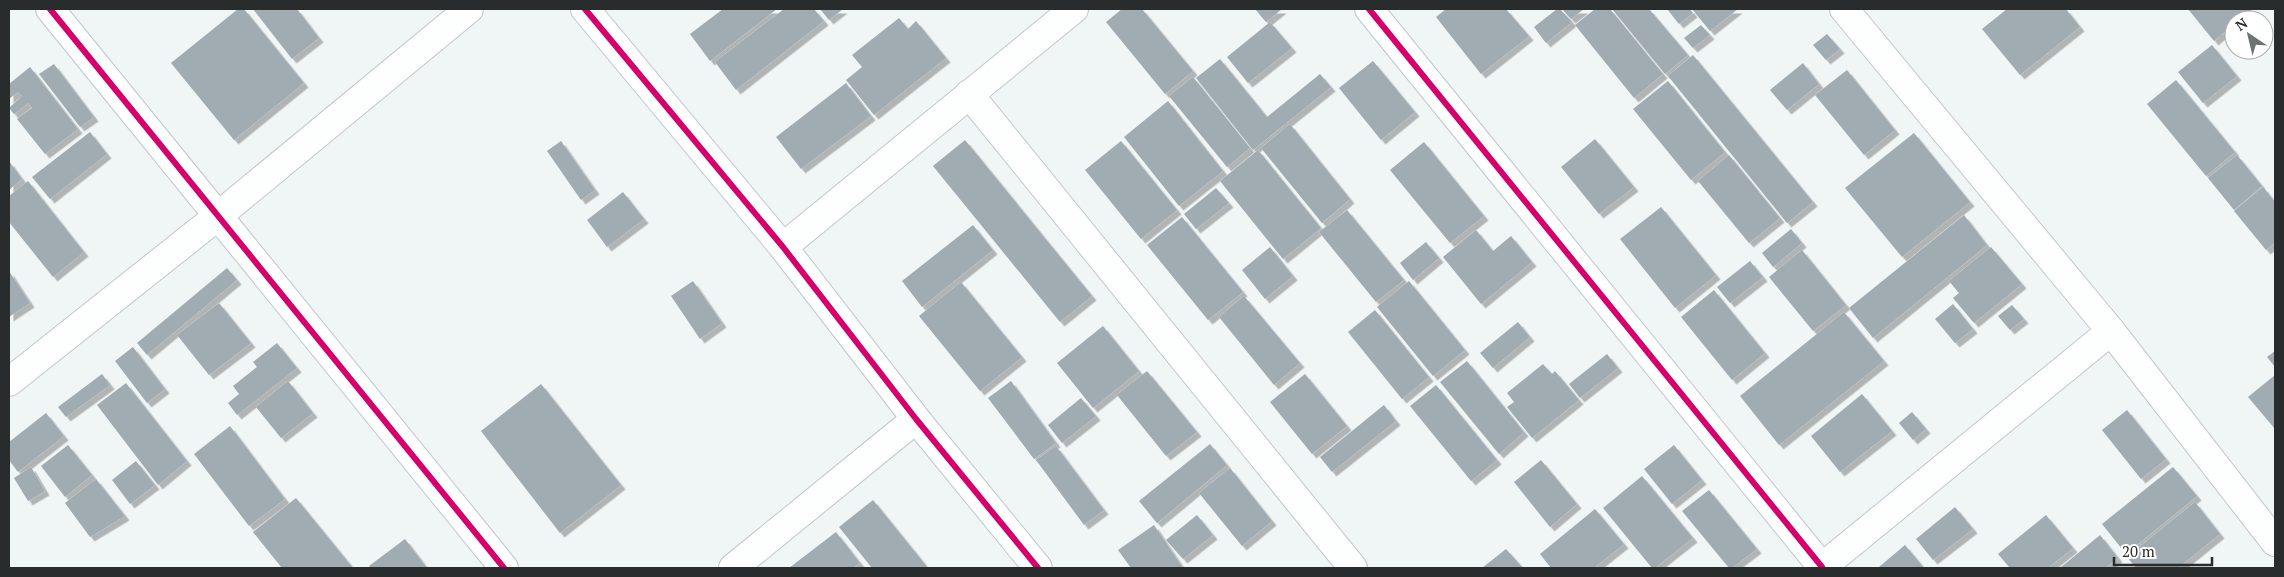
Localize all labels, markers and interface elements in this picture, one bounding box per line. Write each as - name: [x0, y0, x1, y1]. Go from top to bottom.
- north arrow: [2224, 10, 2274, 60]
- text: N: [2231, 13, 2251, 35]
- scale bar: [2114, 534, 2212, 566]
- text: 20 m: [2122, 541, 2155, 561]

